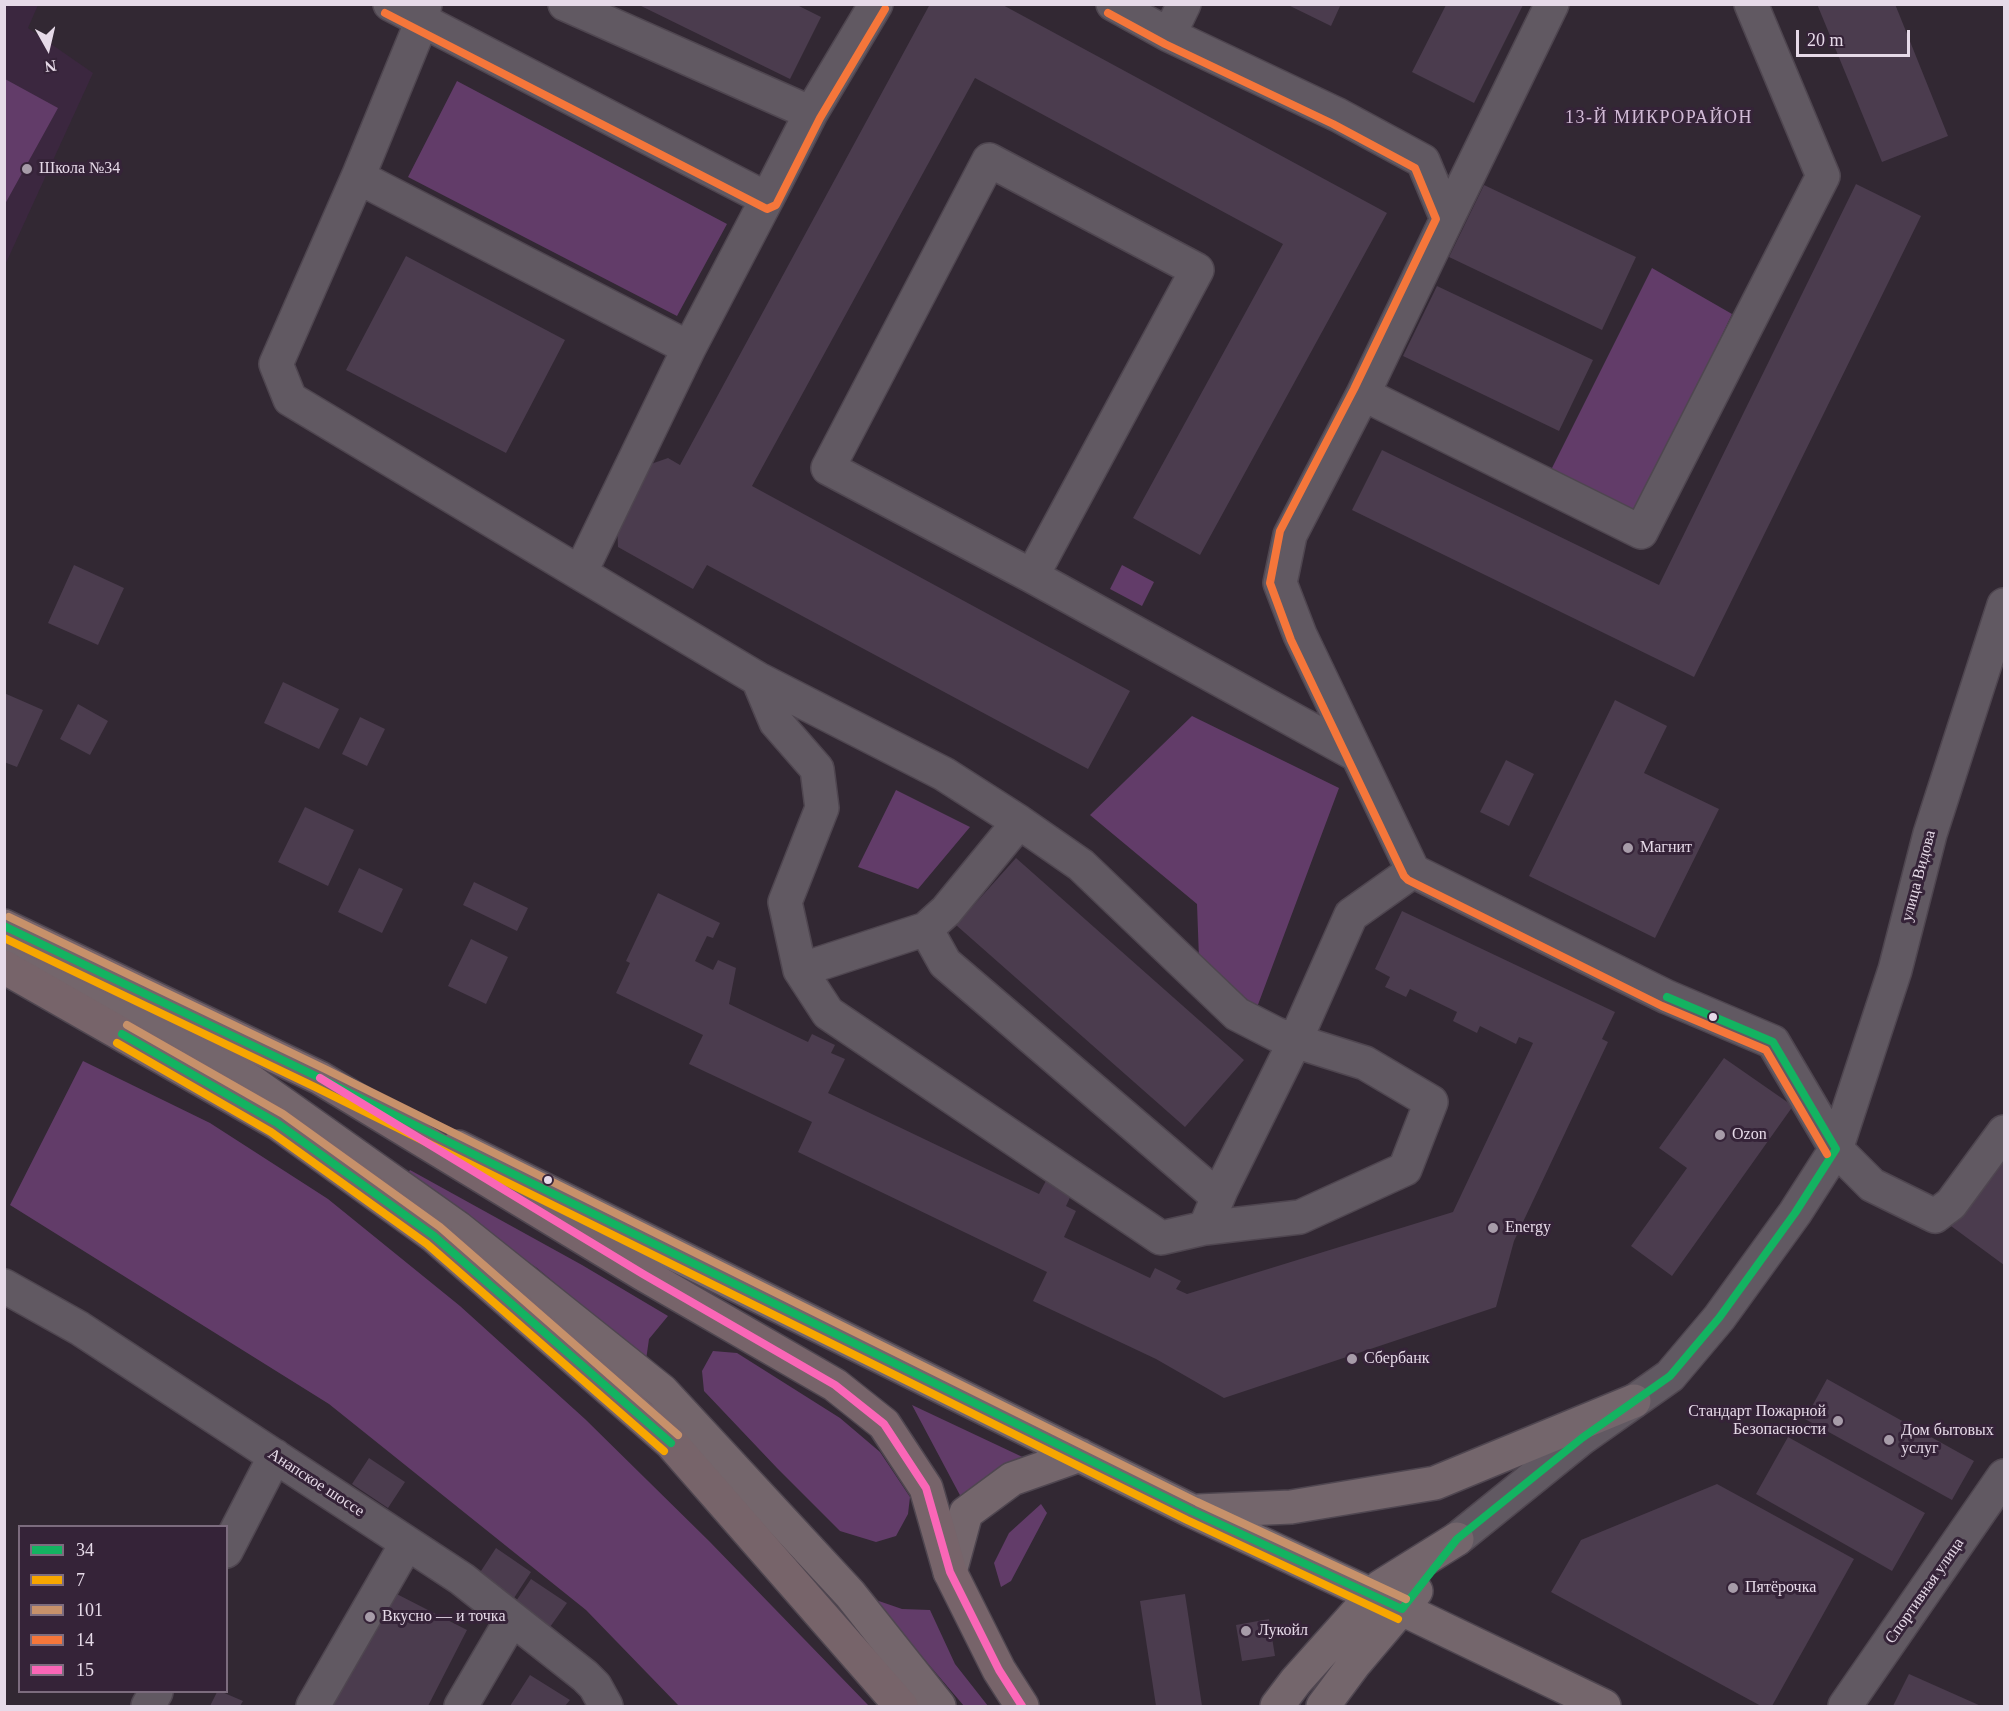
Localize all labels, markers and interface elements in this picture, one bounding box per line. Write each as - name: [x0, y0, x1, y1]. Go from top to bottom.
- north arrow: [18, 18, 78, 78]
- scale bar: [1799, 18, 1913, 56]
- text: 20 m: [1807, 30, 1844, 50]
- text: N: [44, 57, 57, 76]
- district label: 13-Й МИКРОРАЙОН: [1565, 107, 1753, 129]
- place label: Школа №34: [39, 159, 120, 179]
- marker: Школа №34: [20, 162, 34, 176]
- street label: улица Видова: [1898, 828, 1940, 924]
- place label: Магнит: [1640, 838, 1692, 858]
- marker: Магнит: [1621, 841, 1635, 855]
- unlabelled marker: [1707, 1011, 1719, 1023]
- place label: Ozon: [1732, 1125, 1767, 1145]
- marker: Ozon: [1713, 1128, 1727, 1142]
- unlabelled marker: [542, 1174, 554, 1186]
- place label: Energy: [1505, 1218, 1551, 1238]
- marker: Energy: [1486, 1221, 1500, 1235]
- place label: Сбербанк: [1364, 1349, 1429, 1369]
- marker: Сбербанк: [1345, 1352, 1359, 1366]
- place label: Стандарт Пожарной Безопасности: [1688, 1402, 1826, 1440]
- marker: Стандарт Пожарной Безопасности: [1831, 1414, 1845, 1428]
- place label: Дом бытовых услуг: [1901, 1421, 1994, 1459]
- marker: Дом бытовых услуг: [1882, 1433, 1896, 1447]
- street label: Анапское шоссе: [264, 1445, 368, 1521]
- legend: [18, 1525, 228, 1693]
- street label: Спортивная улица: [1881, 1534, 1969, 1648]
- text: 34: [76, 1540, 94, 1560]
- text: 7: [76, 1570, 85, 1590]
- place label: Пятёрочка: [1745, 1578, 1816, 1598]
- marker: Пятёрочка: [1726, 1581, 1740, 1595]
- text: 101: [76, 1600, 103, 1620]
- place label: Вкусно — и точка: [382, 1607, 505, 1627]
- marker: Вкусно — и точка: [363, 1610, 377, 1624]
- place label: Лукойл: [1258, 1621, 1308, 1641]
- marker: Лукойл: [1239, 1624, 1253, 1638]
- text: 14: [76, 1630, 94, 1650]
- text: 15: [76, 1660, 94, 1680]

